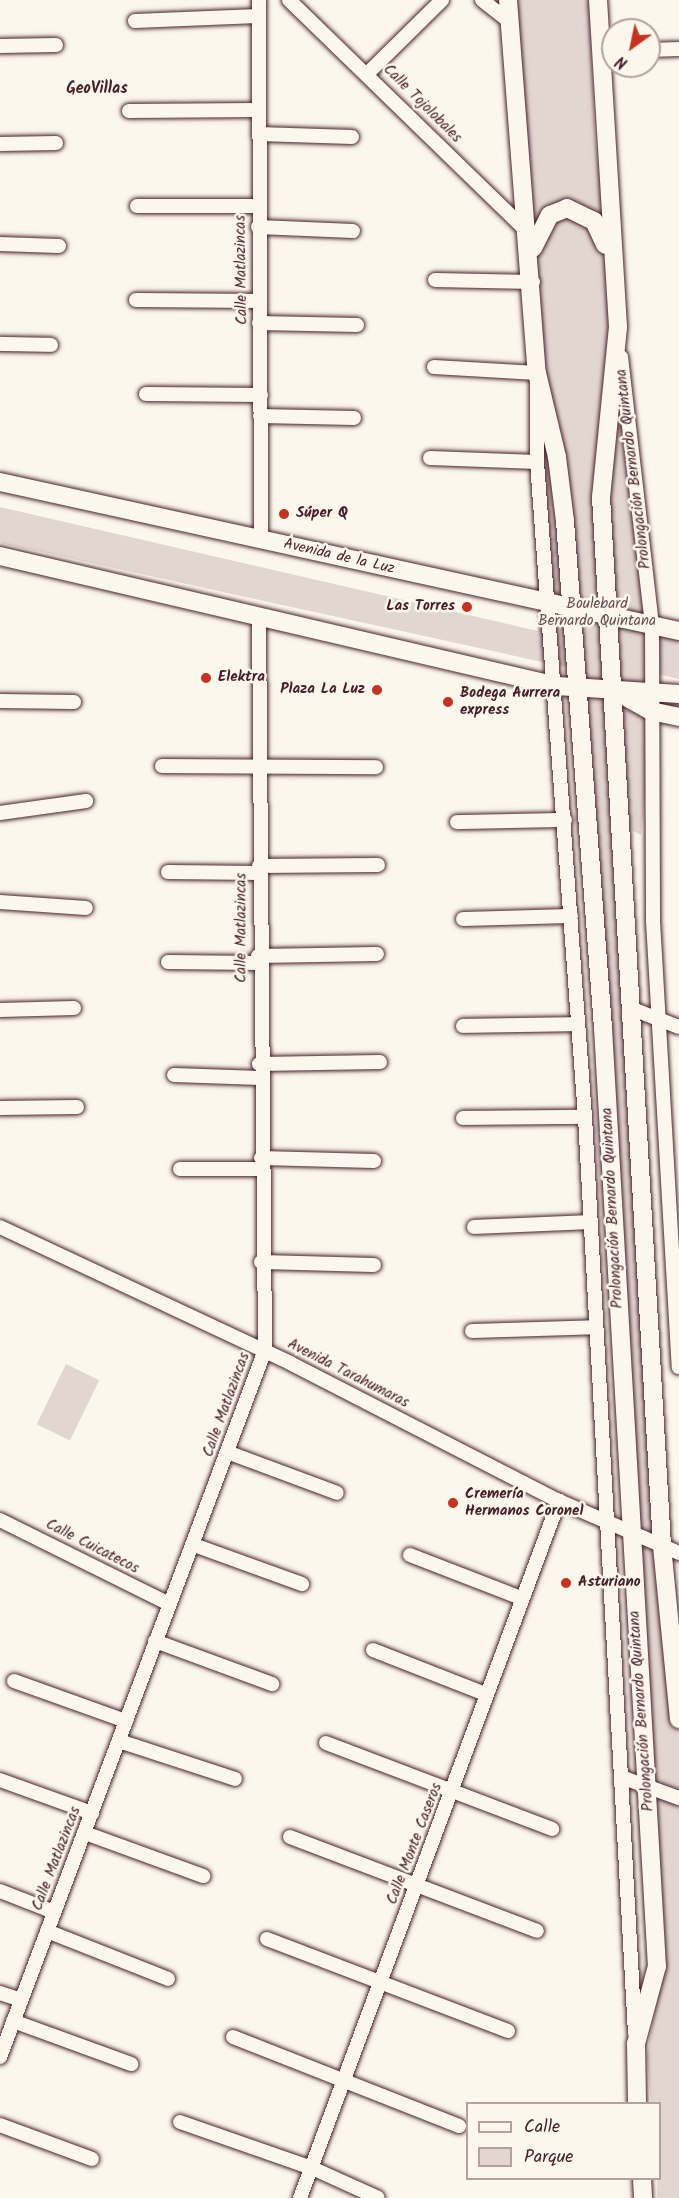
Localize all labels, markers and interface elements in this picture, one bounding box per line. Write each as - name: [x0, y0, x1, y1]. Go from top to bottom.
- north arrow: [601, 18, 661, 78]
- text: N: [611, 49, 633, 75]
- street label: Calle Tojolobales: [379, 61, 465, 147]
- district label: GeoVillas: [66, 79, 128, 99]
- street label: Calle Matlazincas: [232, 215, 252, 325]
- street label: Prolongación Bernardo Quintana: [613, 368, 655, 570]
- place label: Súper Q: [296, 505, 348, 523]
- marker: Súper Q: [277, 507, 291, 521]
- street label: Avenida de la Luz: [282, 535, 396, 579]
- park label: Boulebard Bernardo Quintana: [538, 595, 656, 630]
- place label: Las Torres: [386, 598, 455, 616]
- marker: Las Torres: [460, 600, 474, 614]
- place label: Elektra: [218, 669, 265, 687]
- marker: Elektra: [199, 671, 213, 685]
- place label: Plaza La Luz: [280, 681, 365, 699]
- marker: Plaza La Luz: [370, 683, 384, 697]
- place label: Bodega Aurrera express: [460, 684, 560, 719]
- marker: Bodega Aurrera express: [441, 695, 455, 709]
- street label: Calle Matlazincas: [233, 873, 251, 983]
- street label: Prolongación Bernardo Quintana: [599, 1107, 627, 1309]
- street label: Avenida Tarahumaras: [284, 1336, 412, 1412]
- street label: Calle Matlazincas: [200, 1350, 254, 1460]
- place label: Cremería Hermanos Coronel: [465, 1485, 583, 1520]
- marker: Cremería Hermanos Coronel: [446, 1496, 460, 1510]
- street label: Calle Cuicatecos: [42, 1516, 142, 1578]
- place label: Asturiano: [578, 1574, 641, 1592]
- marker: Asturiano: [559, 1576, 573, 1590]
- street label: Prolongación Bernardo Quintana: [626, 1610, 658, 1812]
- street label: Calle Monte Caseros: [384, 1781, 446, 1907]
- street label: Calle Matlazincas: [29, 1805, 85, 1913]
- legend: [466, 2102, 661, 2180]
- text: Calle: [524, 2113, 560, 2142]
- text: Parque: [524, 2143, 573, 2172]

